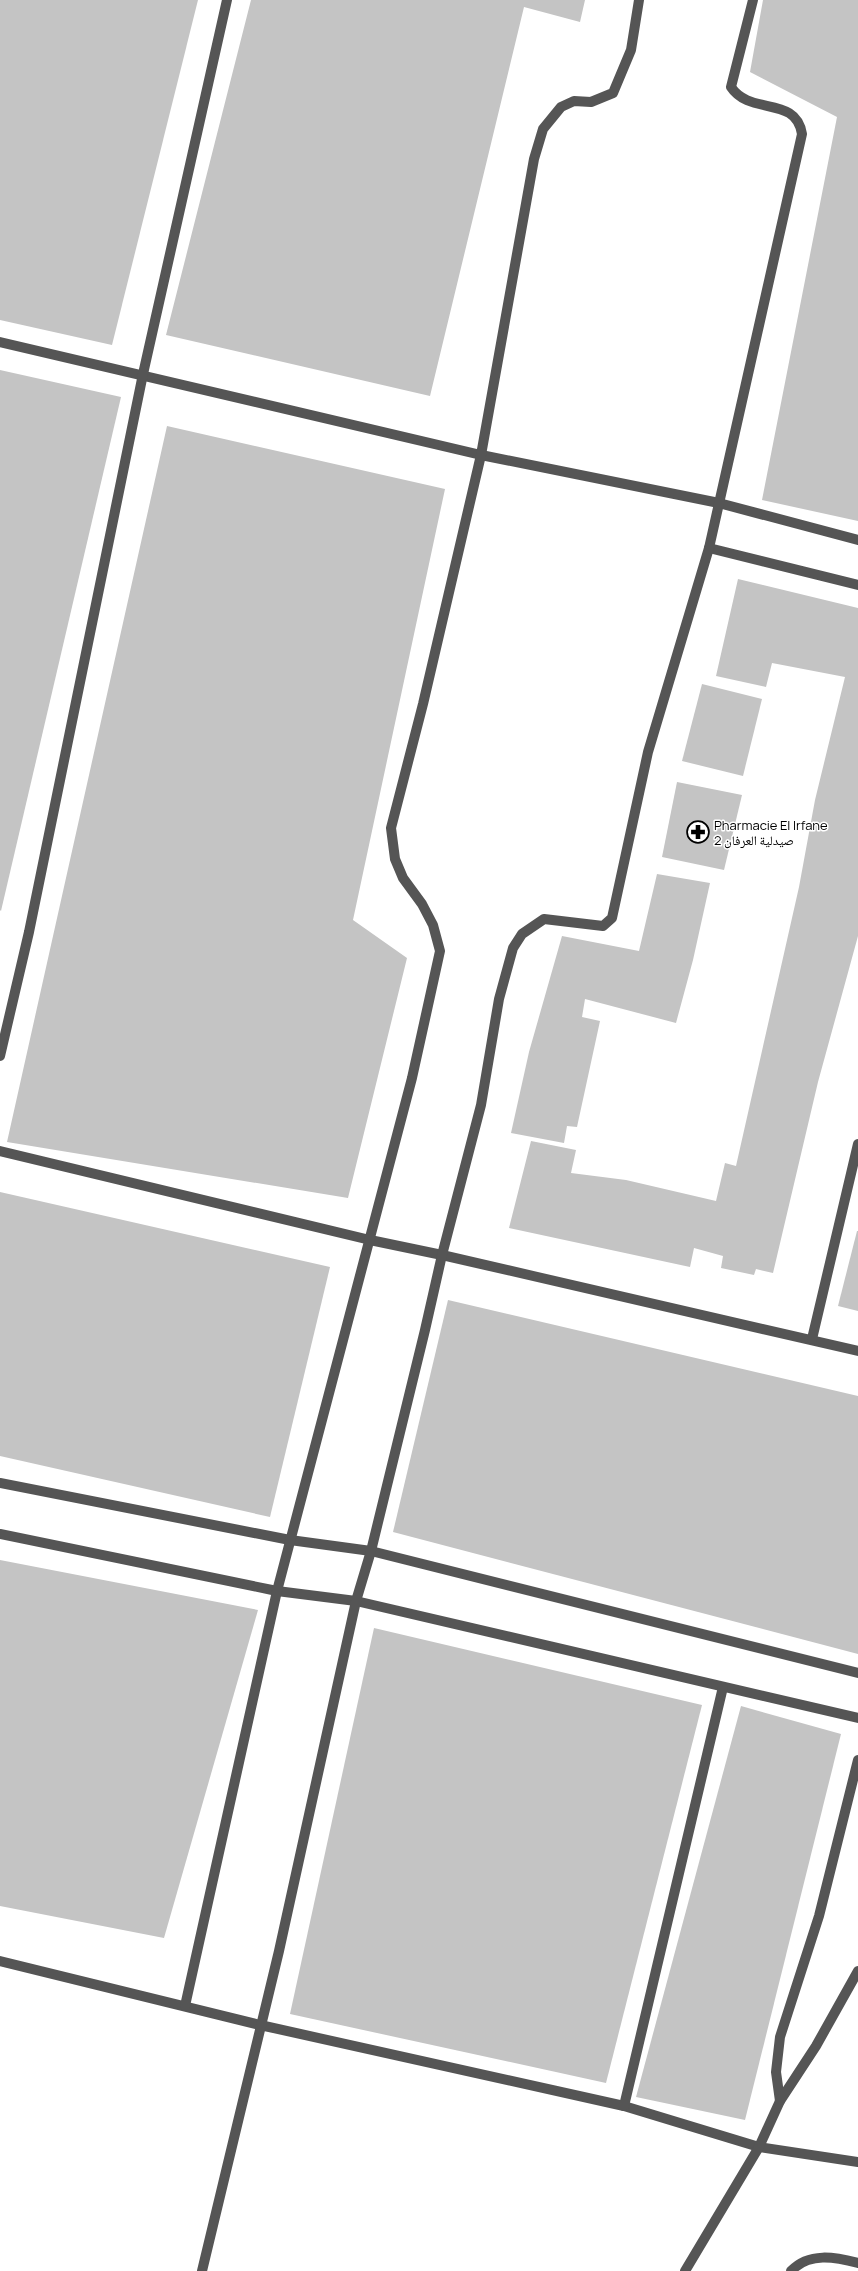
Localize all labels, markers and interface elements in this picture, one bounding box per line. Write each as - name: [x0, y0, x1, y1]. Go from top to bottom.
- place label: Pharmacie El Irfane صيدلية العرفان 2: [714, 816, 828, 849]
- pharmacy icon: Pharmacie El Irfane صيدلية العرفان 2: [685, 819, 711, 845]

